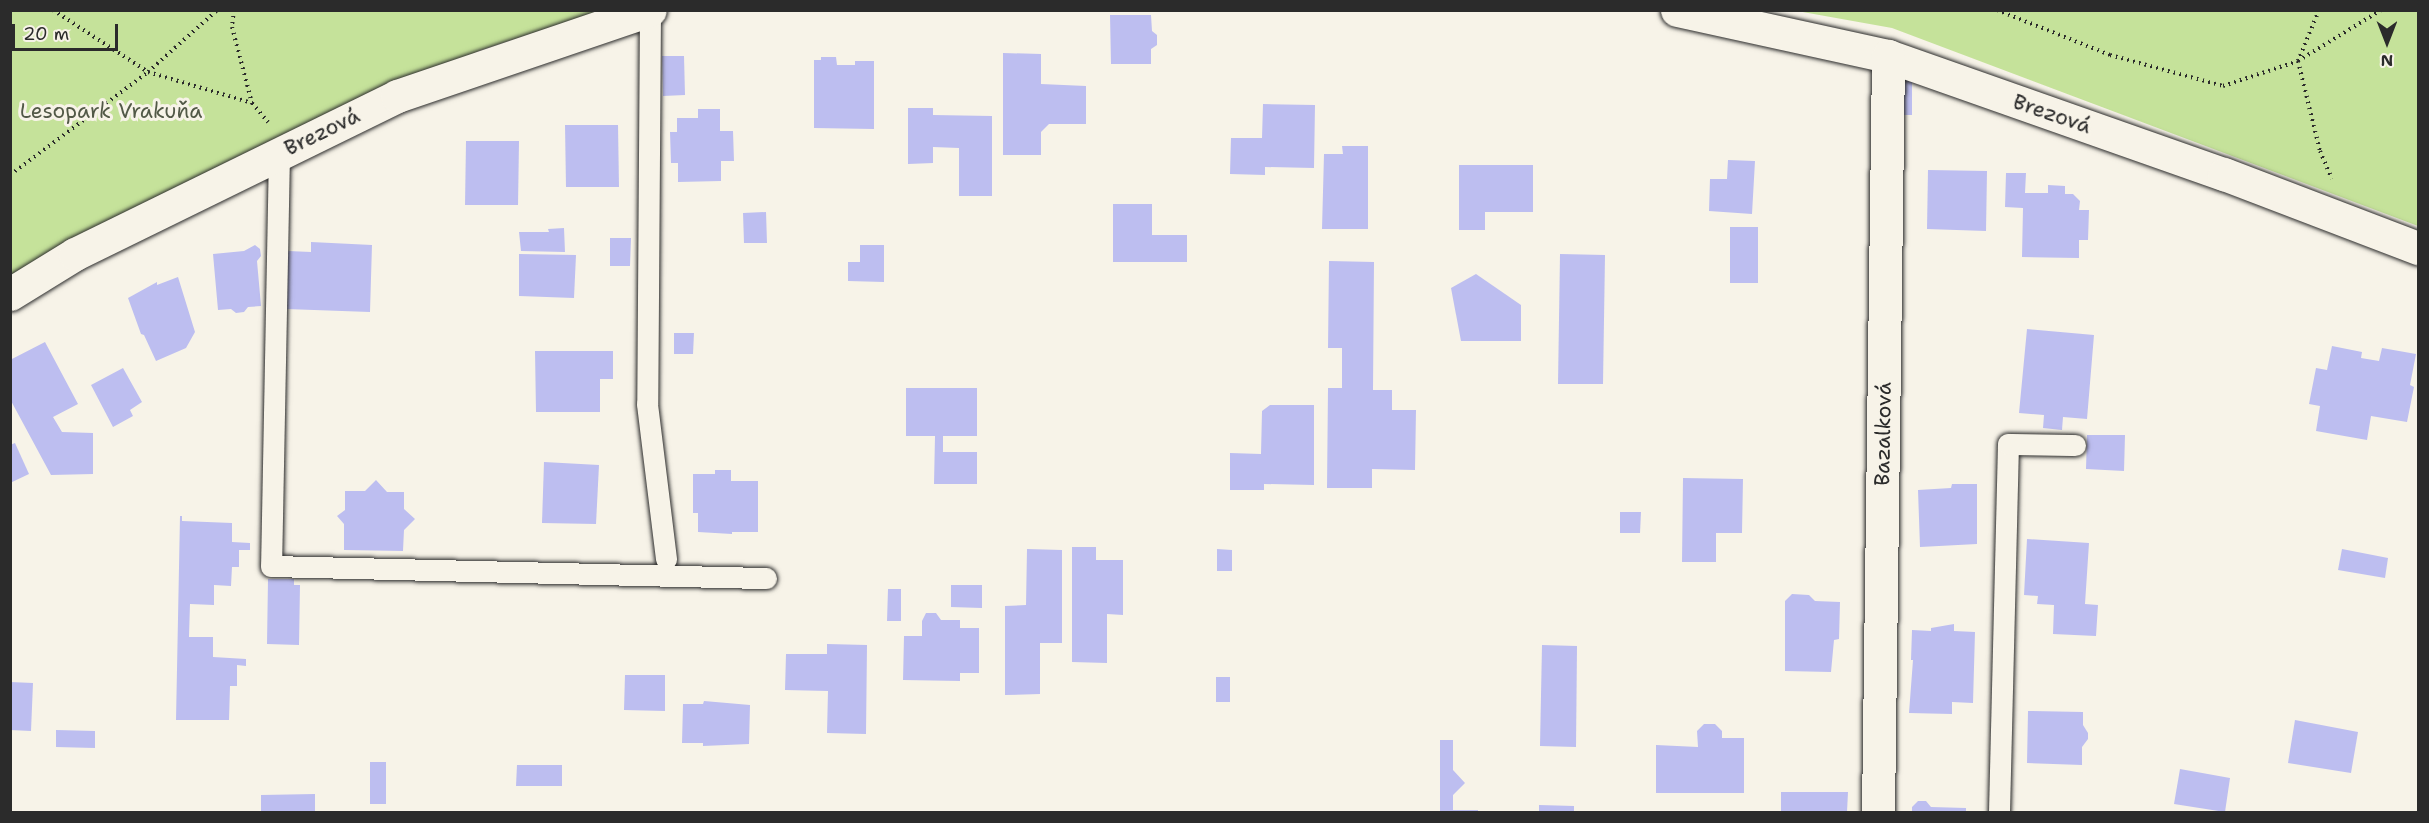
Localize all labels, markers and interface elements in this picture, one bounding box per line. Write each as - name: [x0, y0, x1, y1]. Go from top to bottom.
- scale bar: [15, 12, 122, 50]
- north arrow: [2357, 12, 2417, 72]
- text: 20 m: [23, 22, 69, 46]
- text: N: [2381, 50, 2393, 71]
- street label: Brezová: [2010, 89, 2094, 139]
- park label: Lesopark Vrakuňa: [20, 98, 202, 124]
- street label: Brezová: [280, 103, 364, 161]
- street label: Bazalková: [1869, 382, 1897, 486]

